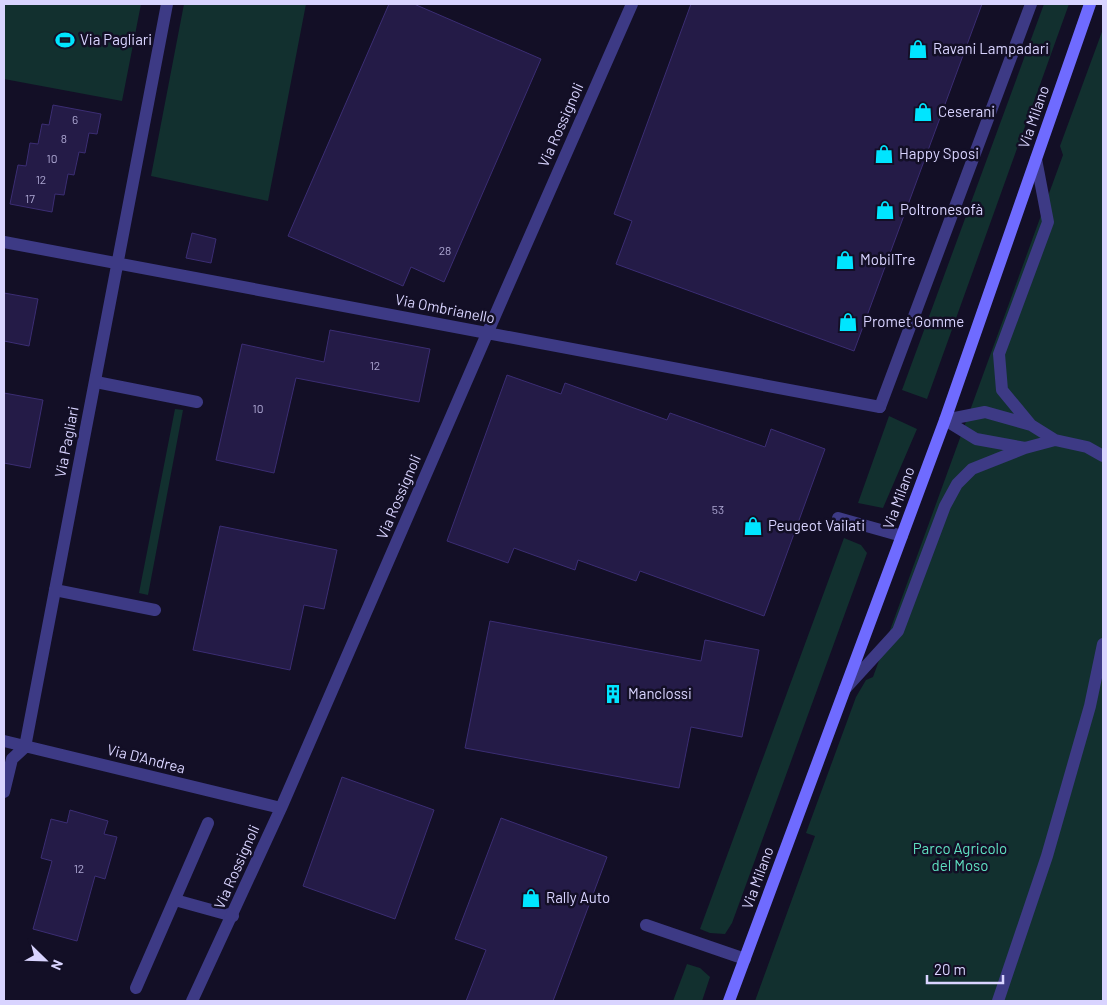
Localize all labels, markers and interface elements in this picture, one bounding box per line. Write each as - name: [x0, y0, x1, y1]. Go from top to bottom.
- sports icon: Via Pagliari: [54, 29, 76, 51]
- place label: Via Pagliari: [80, 30, 152, 48]
- shop icon: Ravani Lampadari: [907, 38, 929, 60]
- place label: Ravani Lampadari: [933, 39, 1049, 57]
- street label: Via Rossignoli: [534, 80, 587, 169]
- street label: Via Milano: [1014, 83, 1052, 150]
- shop icon: Ceserani: [912, 101, 934, 123]
- place label: Ceserani: [938, 102, 995, 120]
- house number: 6: [72, 112, 78, 126]
- house number: 8: [61, 131, 67, 145]
- shop icon: Happy Sposi: [873, 143, 895, 165]
- place label: Happy Sposi: [899, 144, 979, 162]
- house number: 10: [47, 151, 57, 165]
- house number: 12: [36, 172, 46, 186]
- house number: 17: [25, 191, 35, 205]
- shop icon: Poltronesofà: [874, 199, 896, 221]
- place label: Poltronesofà: [900, 200, 983, 218]
- house number: 28: [439, 243, 451, 257]
- shop icon: MobilTre: [834, 249, 856, 271]
- place label: MobilTre: [860, 250, 916, 268]
- street label: Via Ombrianello: [394, 290, 497, 327]
- shop icon: Promet Gomme: [837, 311, 859, 333]
- place label: Promet Gomme: [863, 312, 964, 330]
- house number: 12: [370, 358, 380, 372]
- house number: 10: [253, 401, 263, 415]
- street label: Via Pagliari: [50, 405, 82, 479]
- street label: Via Rossignoli: [372, 452, 424, 542]
- street label: Via Milano: [878, 464, 918, 531]
- house number: 53: [712, 502, 724, 516]
- shop icon: Peugeot Vailati: [742, 515, 764, 537]
- place label: Peugeot Vailati: [768, 516, 865, 534]
- building icon: Manclossi: [602, 683, 624, 705]
- place label: Manclossi: [628, 684, 692, 702]
- street label: Via D'Andrea: [105, 740, 187, 776]
- street label: Via Rossignoli: [210, 822, 263, 911]
- park label: Parco Agricolo del Moso: [913, 839, 1007, 874]
- street label: Via Milano: [737, 844, 777, 911]
- house number: 12: [74, 861, 84, 875]
- shop icon: Rally Auto: [520, 887, 542, 909]
- place label: Rally Auto: [546, 888, 610, 906]
- north arrow: [20, 935, 70, 985]
- scale bar: [927, 952, 1003, 984]
- text: N: [48, 958, 67, 973]
- text: 20 m: [934, 960, 966, 978]

